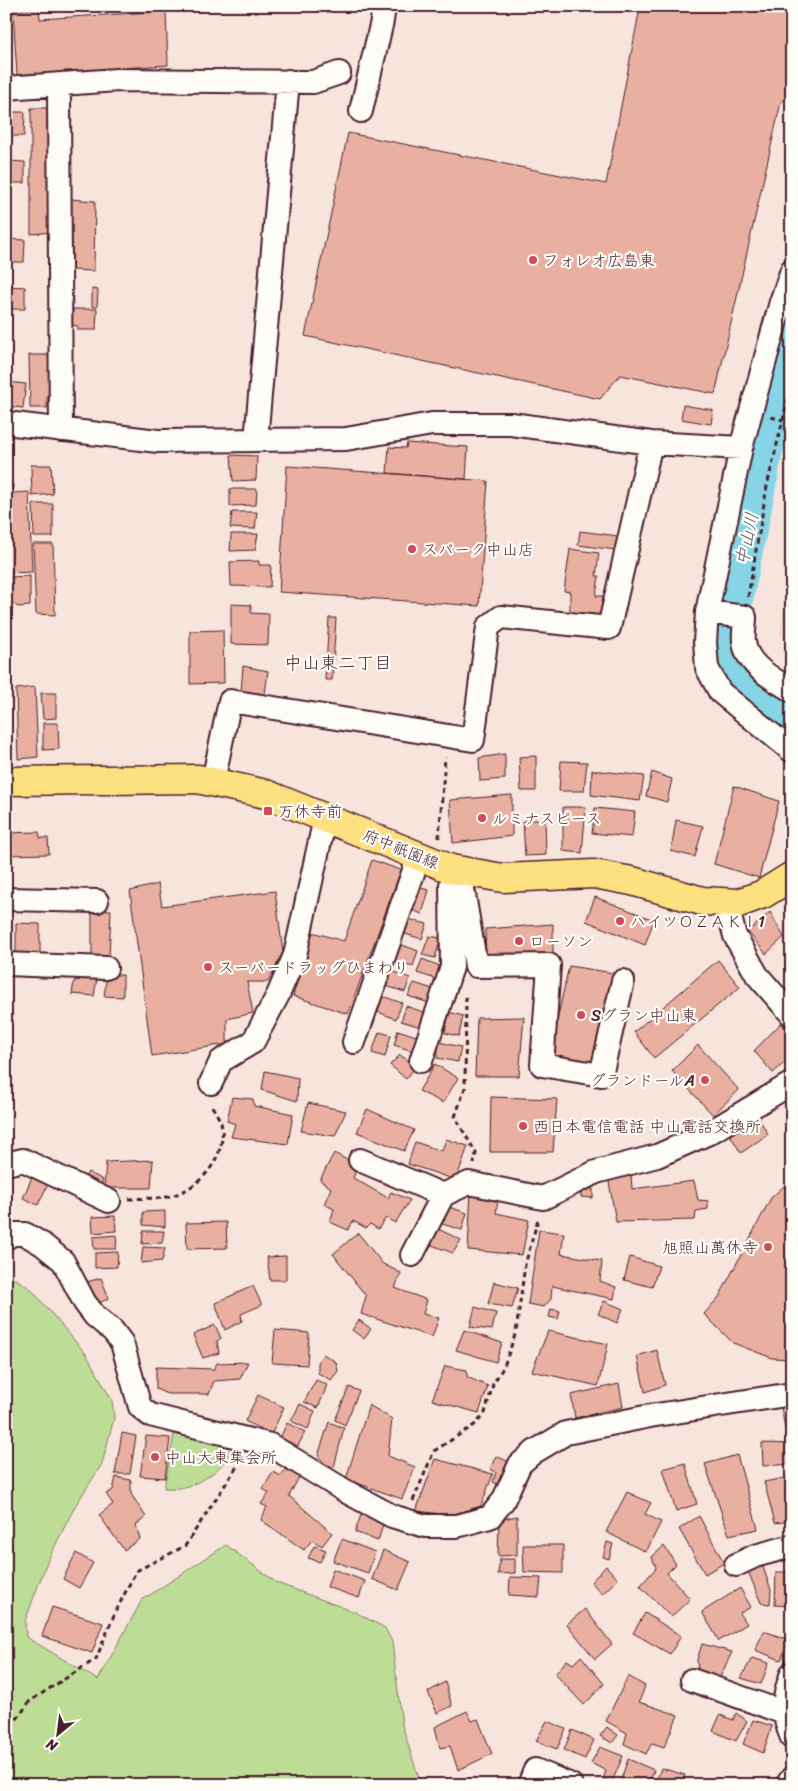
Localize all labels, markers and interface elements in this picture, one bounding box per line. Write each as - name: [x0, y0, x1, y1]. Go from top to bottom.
- place label: フォレオ広島東: [543, 246, 655, 275]
- marker: フォレオ広島東: [527, 254, 539, 266]
- water label: 中山川: [726, 509, 768, 569]
- place label: スパーク中山店: [422, 535, 534, 564]
- marker: スパーク中山店: [406, 543, 418, 555]
- district label: 中山東二丁目: [284, 647, 392, 679]
- place label: 万休寺前: [278, 797, 342, 826]
- place label: ルミナスピース: [492, 804, 601, 833]
- marker: 万休寺前: [262, 805, 274, 817]
- marker: ルミナスピース: [476, 812, 488, 824]
- street label: 府中祇園線: [358, 821, 444, 877]
- place label: ハイツＯＺＡＫＩ1: [630, 907, 765, 936]
- marker: ハイツＯＺＡＫＩ1: [614, 915, 626, 927]
- place label: ローソン: [529, 927, 593, 956]
- marker: ローソン: [513, 935, 525, 947]
- place label: スーパードラッグひまわり: [218, 953, 409, 982]
- marker: スーパードラッグひまわり: [202, 961, 214, 973]
- place label: Sグラン中山東: [591, 1001, 697, 1030]
- marker: Sグラン中山東: [575, 1009, 587, 1021]
- place label: グランドールA: [589, 1066, 695, 1095]
- marker: グランドールA: [699, 1074, 711, 1086]
- place label: 西日本電信電話 中山電話交換所: [533, 1112, 761, 1141]
- marker: 西日本電信電話 中山電話交換所: [517, 1120, 529, 1132]
- place label: 旭照山萬休寺: [662, 1233, 758, 1262]
- marker: 旭照山萬休寺: [762, 1241, 774, 1253]
- place label: 中山大東集会所: [165, 1443, 277, 1472]
- marker: 中山大東集会所: [149, 1451, 161, 1463]
- north arrow: [32, 1708, 82, 1758]
- text: N: [41, 1732, 63, 1759]

